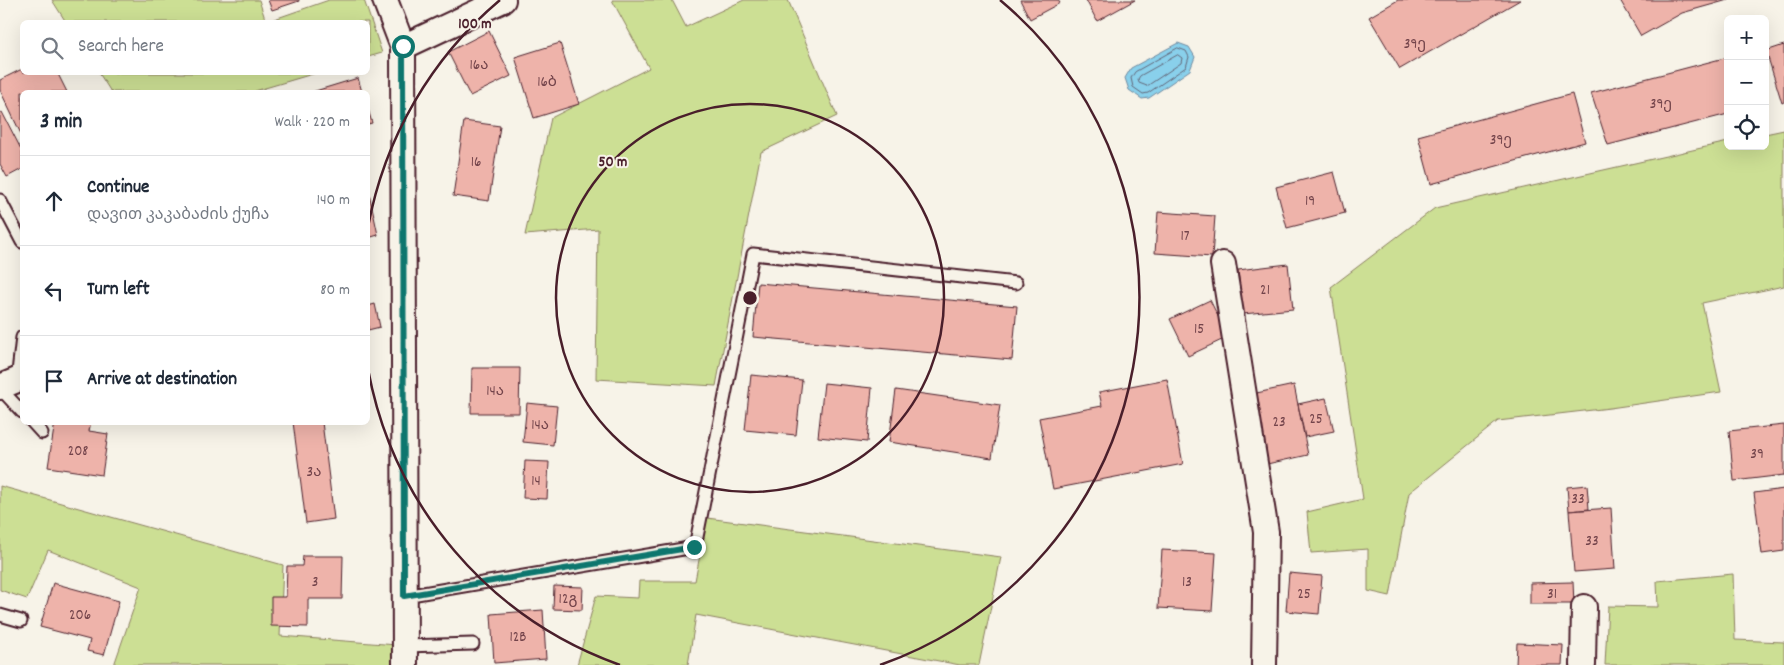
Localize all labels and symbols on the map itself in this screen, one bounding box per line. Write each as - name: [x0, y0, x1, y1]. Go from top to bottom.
- text: 100 m: [458, 14, 492, 36]
- house number: 39ე: [1404, 34, 1426, 56]
- route start: [392, 35, 415, 58]
- house number: 16ა: [470, 55, 488, 77]
- house number: 16ბ: [537, 72, 557, 94]
- house number: 39ე: [1650, 94, 1672, 116]
- house number: 39ე: [1490, 130, 1512, 152]
- house number: 16: [471, 152, 481, 174]
- text: 50 m: [599, 152, 627, 174]
- house number: 19: [1305, 191, 1315, 213]
- house number: 17: [1180, 226, 1190, 248]
- house number: 21: [1260, 280, 1270, 302]
- centre of rings: [741, 289, 759, 307]
- house number: 15: [1194, 319, 1204, 341]
- house number: 14ა: [486, 381, 504, 403]
- house number: 25: [1309, 409, 1323, 431]
- house number: 23: [1272, 412, 1286, 434]
- house number: 14ა: [531, 415, 549, 437]
- house number: 208: [68, 441, 88, 463]
- house number: 39: [1750, 444, 1764, 466]
- house number: 3ა: [307, 462, 321, 484]
- house number: 14: [531, 471, 541, 493]
- house number: 33: [1571, 489, 1585, 511]
- house number: 33: [1585, 531, 1599, 553]
- route end: [683, 536, 706, 559]
- house number: 3: [312, 572, 318, 594]
- house number: 13: [1182, 572, 1192, 594]
- house number: 25: [1297, 584, 1311, 606]
- house number: 31: [1547, 584, 1557, 606]
- house number: 12გ: [559, 589, 577, 611]
- house number: 206: [69, 605, 91, 627]
- house number: 12B: [510, 627, 526, 649]

